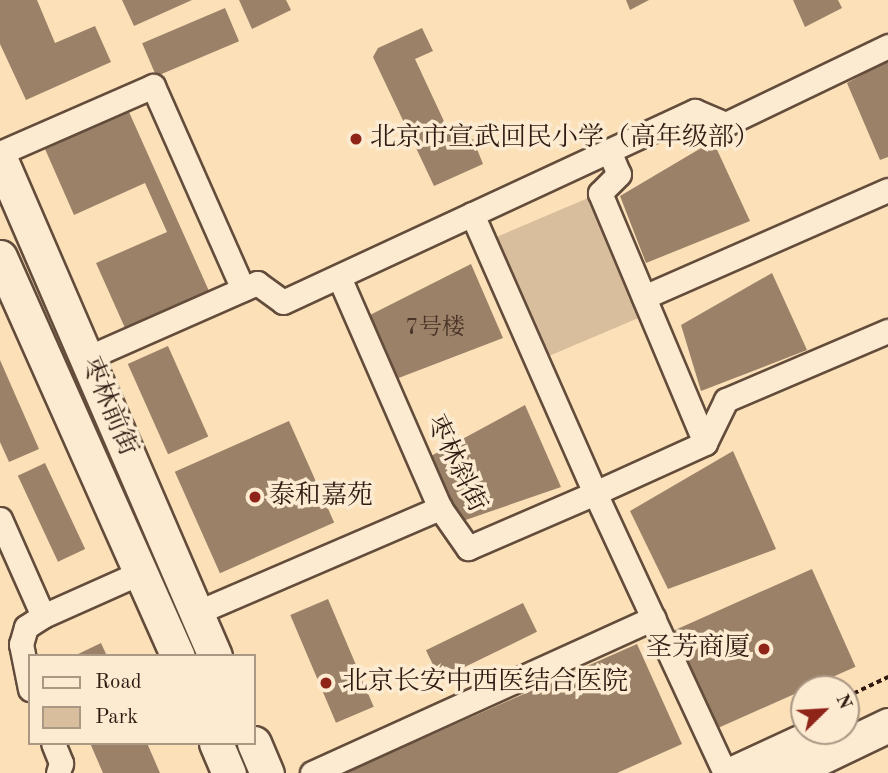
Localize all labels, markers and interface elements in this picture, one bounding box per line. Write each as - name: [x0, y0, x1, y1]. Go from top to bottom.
- place label: 北京市宣武回民小学（高年级部）: [370, 123, 760, 155]
- marker: 北京市宣武回民小学（高年级部）: [348, 131, 364, 147]
- house number: 7号楼: [405, 314, 465, 342]
- street label: 枣林前街: [73, 353, 143, 461]
- street label: 枣林斜街: [418, 410, 492, 518]
- place label: 泰和嘉苑: [269, 481, 373, 513]
- marker: 泰和嘉苑: [247, 489, 263, 505]
- place label: 圣芳商厦: [646, 633, 750, 665]
- marker: 圣芳商厦: [756, 641, 772, 657]
- legend: [28, 654, 256, 745]
- place label: 北京长安中西医结合医院: [342, 667, 628, 699]
- text: Road: [95, 672, 142, 693]
- marker: 北京长安中西医结合医院: [316, 673, 336, 693]
- north arrow: [790, 675, 860, 745]
- text: N: [831, 692, 854, 713]
- text: Park: [95, 707, 138, 728]

